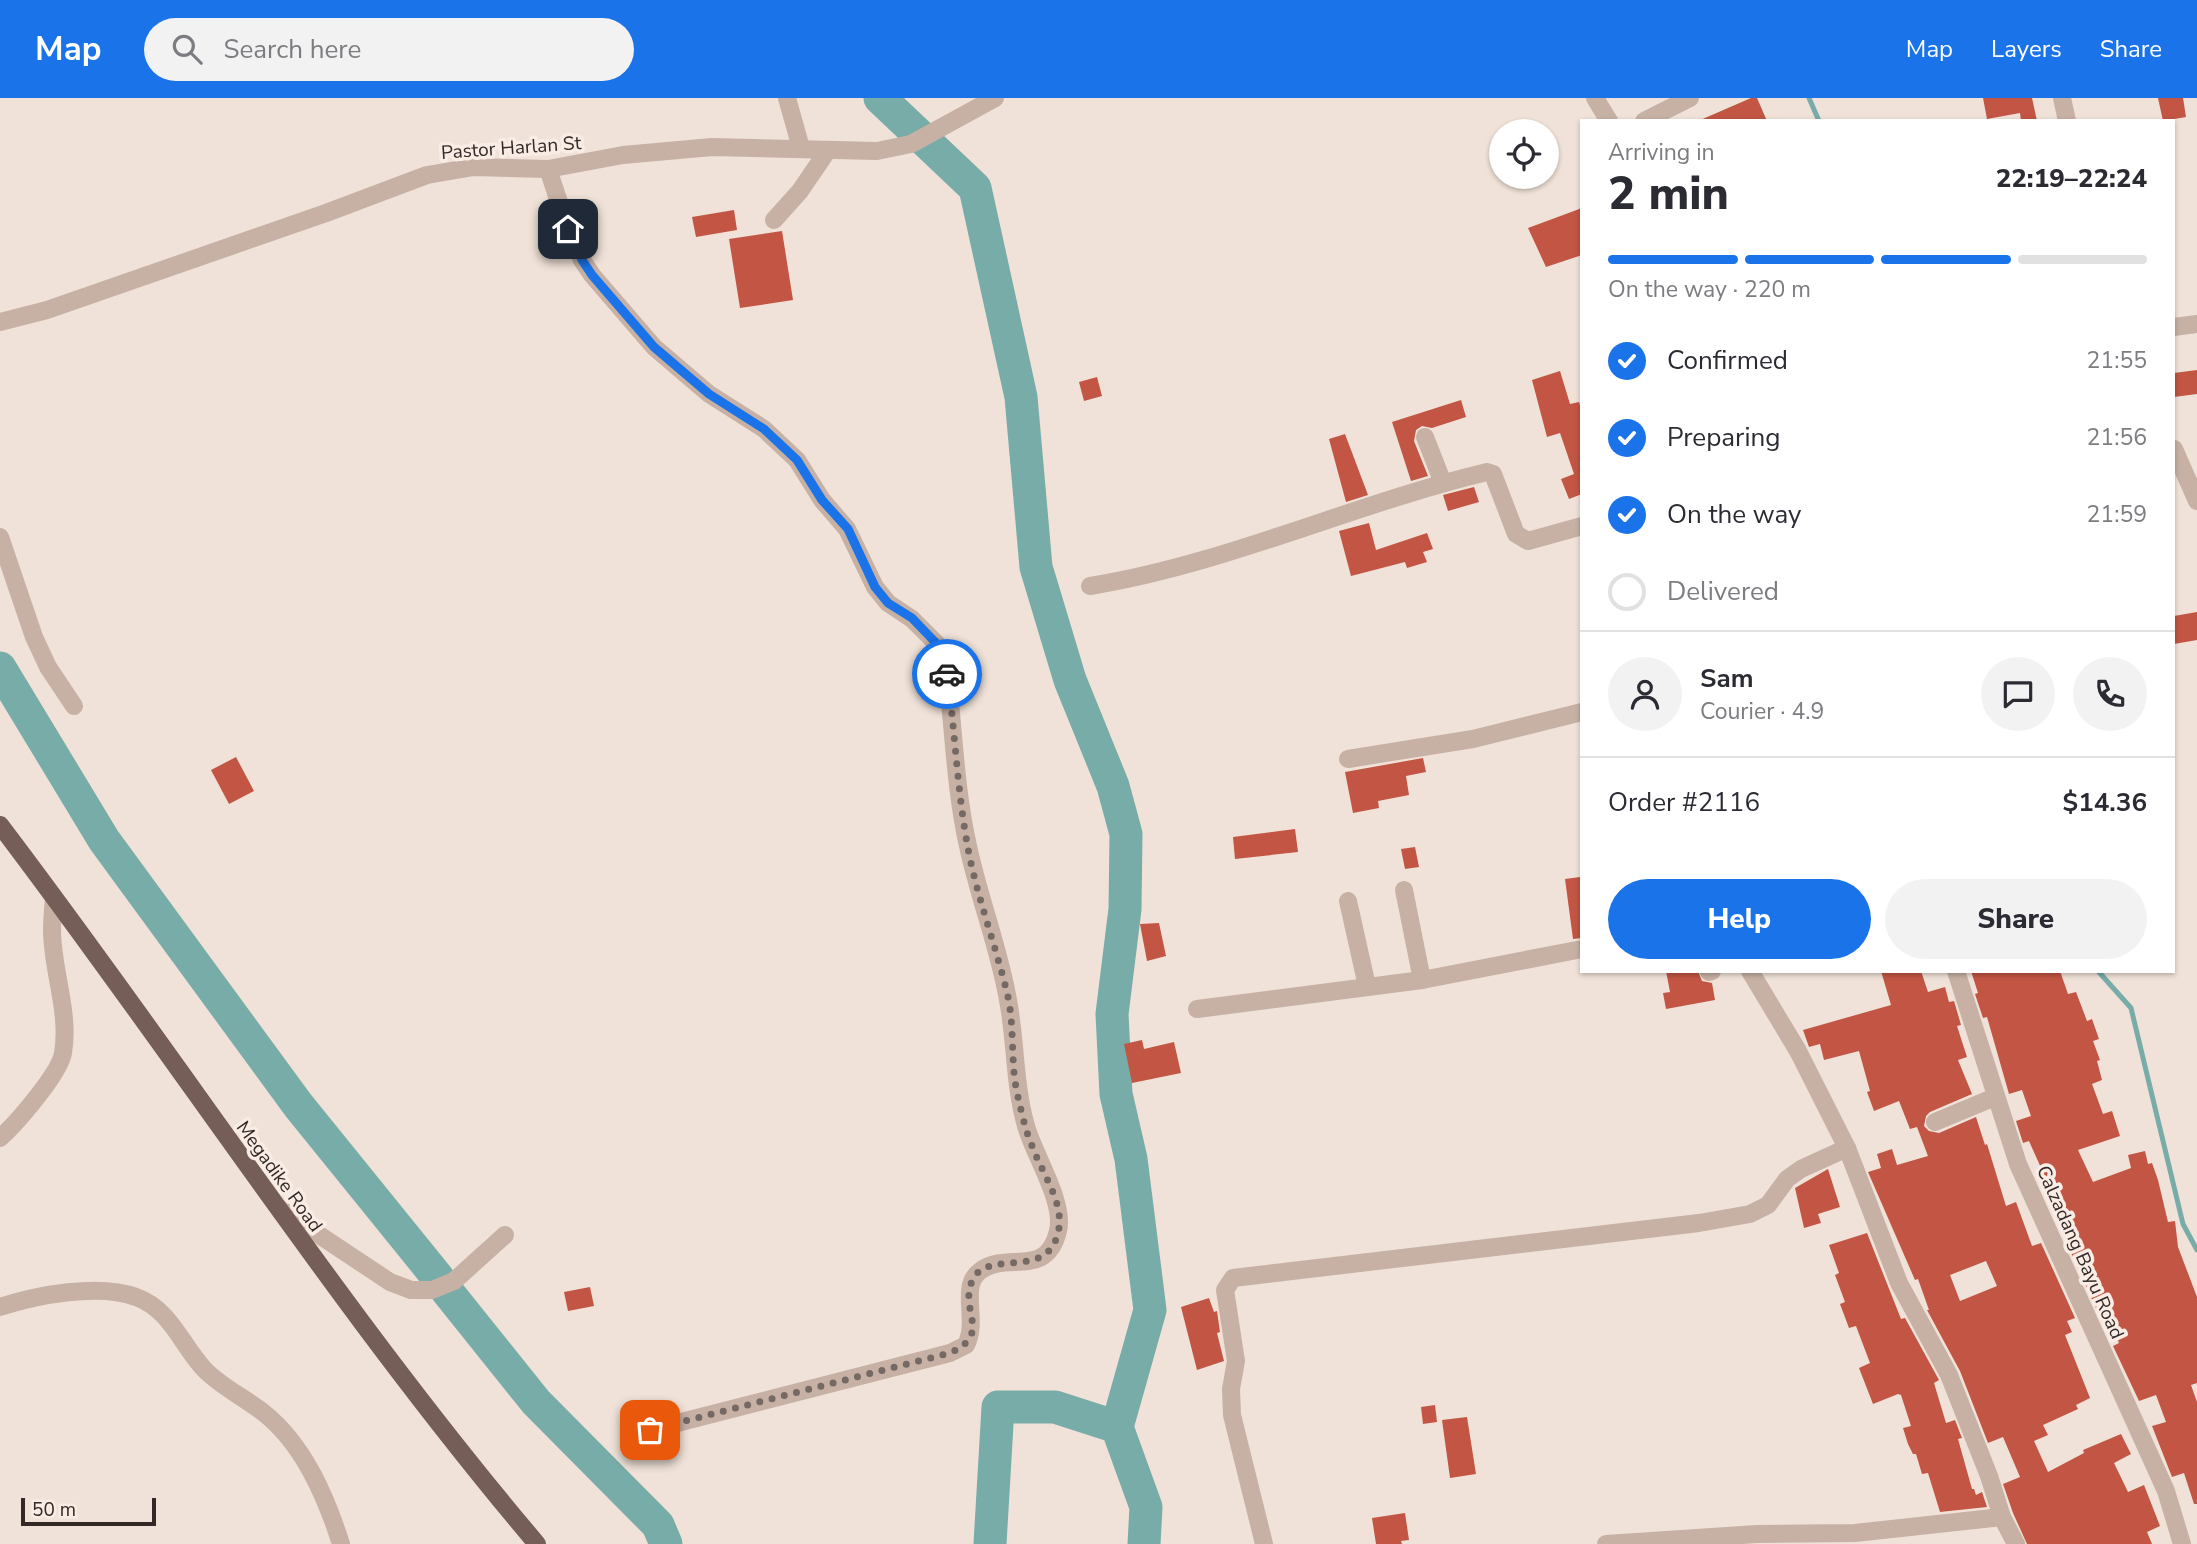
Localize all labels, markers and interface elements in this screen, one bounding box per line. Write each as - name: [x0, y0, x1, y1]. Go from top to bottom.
- search box: [144, 18, 634, 81]
- text: Map: [35, 27, 102, 72]
- icon: search: [168, 30, 206, 68]
- text: Search here: [224, 32, 361, 67]
- text: Map: [1906, 33, 1953, 65]
- text: Layers: [1991, 33, 2062, 65]
- text: Share: [2100, 33, 2162, 65]
- map controls: [1489, 119, 1559, 189]
- button: locate: [1489, 119, 1559, 189]
- street label: Pastor Harlan St: [440, 130, 582, 166]
- text: Arriving in: [1608, 137, 1715, 168]
- text: 22:19–22:24: [1996, 161, 2147, 196]
- text: 2 min: [1608, 162, 1729, 225]
- pin: [538, 199, 598, 259]
- icon: home: [549, 210, 587, 248]
- text: On the way · 220 m: [1608, 274, 1811, 305]
- icon: check: [1608, 342, 1646, 380]
- text: Confirmed: [1667, 343, 1788, 378]
- text: 21:55: [2087, 345, 2147, 376]
- icon: check: [1608, 419, 1646, 457]
- text: Preparing: [1667, 420, 1780, 455]
- text: 21:56: [2087, 422, 2147, 453]
- icon: check: [1608, 496, 1646, 534]
- text: On the way: [1667, 497, 1801, 532]
- text: 21:59: [2087, 499, 2147, 530]
- text: Delivered: [1667, 574, 1779, 609]
- courier: [912, 639, 982, 709]
- icon: car: [928, 655, 966, 693]
- button: person: [1608, 657, 1682, 731]
- button: chat: [1981, 657, 2055, 731]
- button: phone: [2073, 657, 2147, 731]
- text: Sam: [1700, 661, 1753, 696]
- text: Courier · 4.9: [1700, 696, 1824, 727]
- text: Order #2116: [1608, 785, 1760, 820]
- text: $14.36: [2063, 785, 2147, 820]
- button: Help: [1608, 879, 1871, 959]
- button: Share: [1885, 879, 2147, 959]
- street label: Megadike Road: [230, 1116, 328, 1237]
- street label: Calzadang Bayu Road: [2030, 1162, 2130, 1343]
- pin: [620, 1400, 680, 1460]
- icon: bag: [631, 1411, 669, 1449]
- scale bar: [21, 1495, 156, 1527]
- text: 50 m: [32, 1497, 76, 1523]

